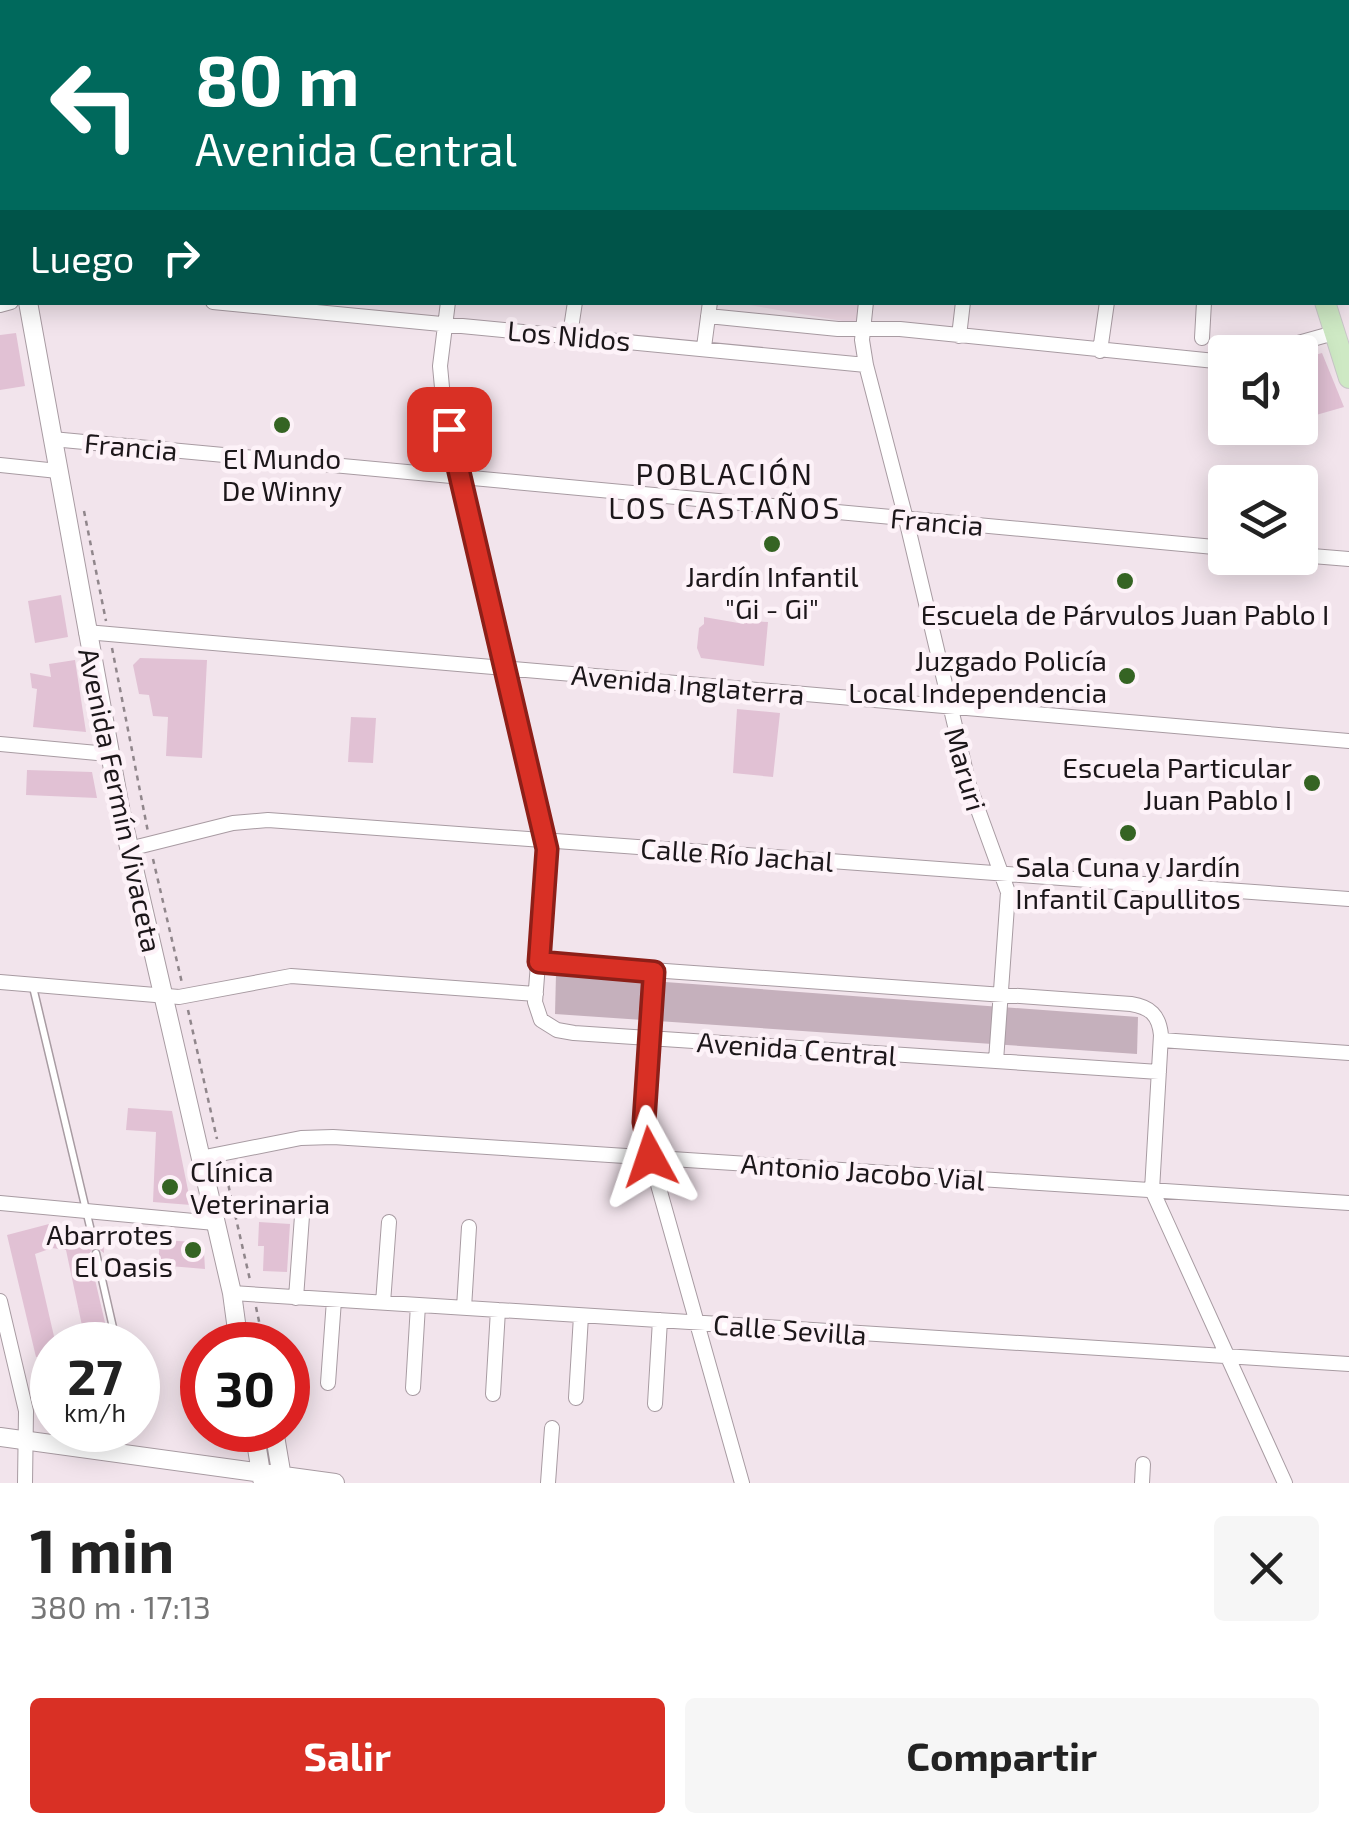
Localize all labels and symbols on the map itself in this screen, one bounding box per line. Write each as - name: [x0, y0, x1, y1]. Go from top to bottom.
- street label: Los Nidos: [506, 313, 632, 357]
- pin: [407, 387, 492, 472]
- marker: El Mundo De Winny: [271, 414, 293, 436]
- street label: Francia: [83, 425, 179, 467]
- place label: El Mundo De Winny: [222, 441, 342, 507]
- district label: POBLACIÓN LOS CASTAÑOS: [608, 455, 842, 525]
- street label: Francia: [889, 500, 985, 542]
- marker: Jardín Infantil "Gi - Gi": [761, 533, 783, 555]
- place label: Jardín Infantil "Gi - Gi": [685, 559, 859, 625]
- marker: Escuela de Párvulos Juan Pablo I: [1114, 570, 1136, 592]
- place label: Escuela de Párvulos Juan Pablo I: [921, 597, 1329, 631]
- place label: Juzgado Policía Local Independencia: [848, 643, 1107, 709]
- street label: Avenida Fermín Vivaceta: [72, 645, 170, 955]
- street label: Avenida Inglaterra: [570, 657, 806, 711]
- marker: Juzgado Policía Local Independencia: [1116, 665, 1138, 687]
- street label: Maruri: [938, 723, 994, 815]
- place label: Escuela Particular Juan Pablo I: [1062, 750, 1292, 816]
- marker: Escuela Particular Juan Pablo I: [1301, 772, 1323, 794]
- marker: Sala Cuna y Jardín Infantil Capullitos: [1117, 822, 1139, 844]
- street label: Calle Río Jachal: [639, 830, 835, 878]
- place label: Sala Cuna y Jardín Infantil Capullitos: [1015, 849, 1241, 915]
- street label: Avenida Central: [696, 1024, 899, 1072]
- position arrow: [598, 1105, 702, 1209]
- street label: Antonio Jacobo Vial: [740, 1146, 987, 1197]
- place label: Clínica Veterinaria: [190, 1154, 330, 1220]
- marker: Clínica Veterinaria: [159, 1176, 181, 1198]
- place label: Abarrotes El Oasis: [46, 1217, 173, 1283]
- marker: Abarrotes El Oasis: [182, 1239, 204, 1261]
- street label: Calle Sevilla: [712, 1307, 868, 1351]
- speed limit sign: 30: [180, 1322, 310, 1452]

